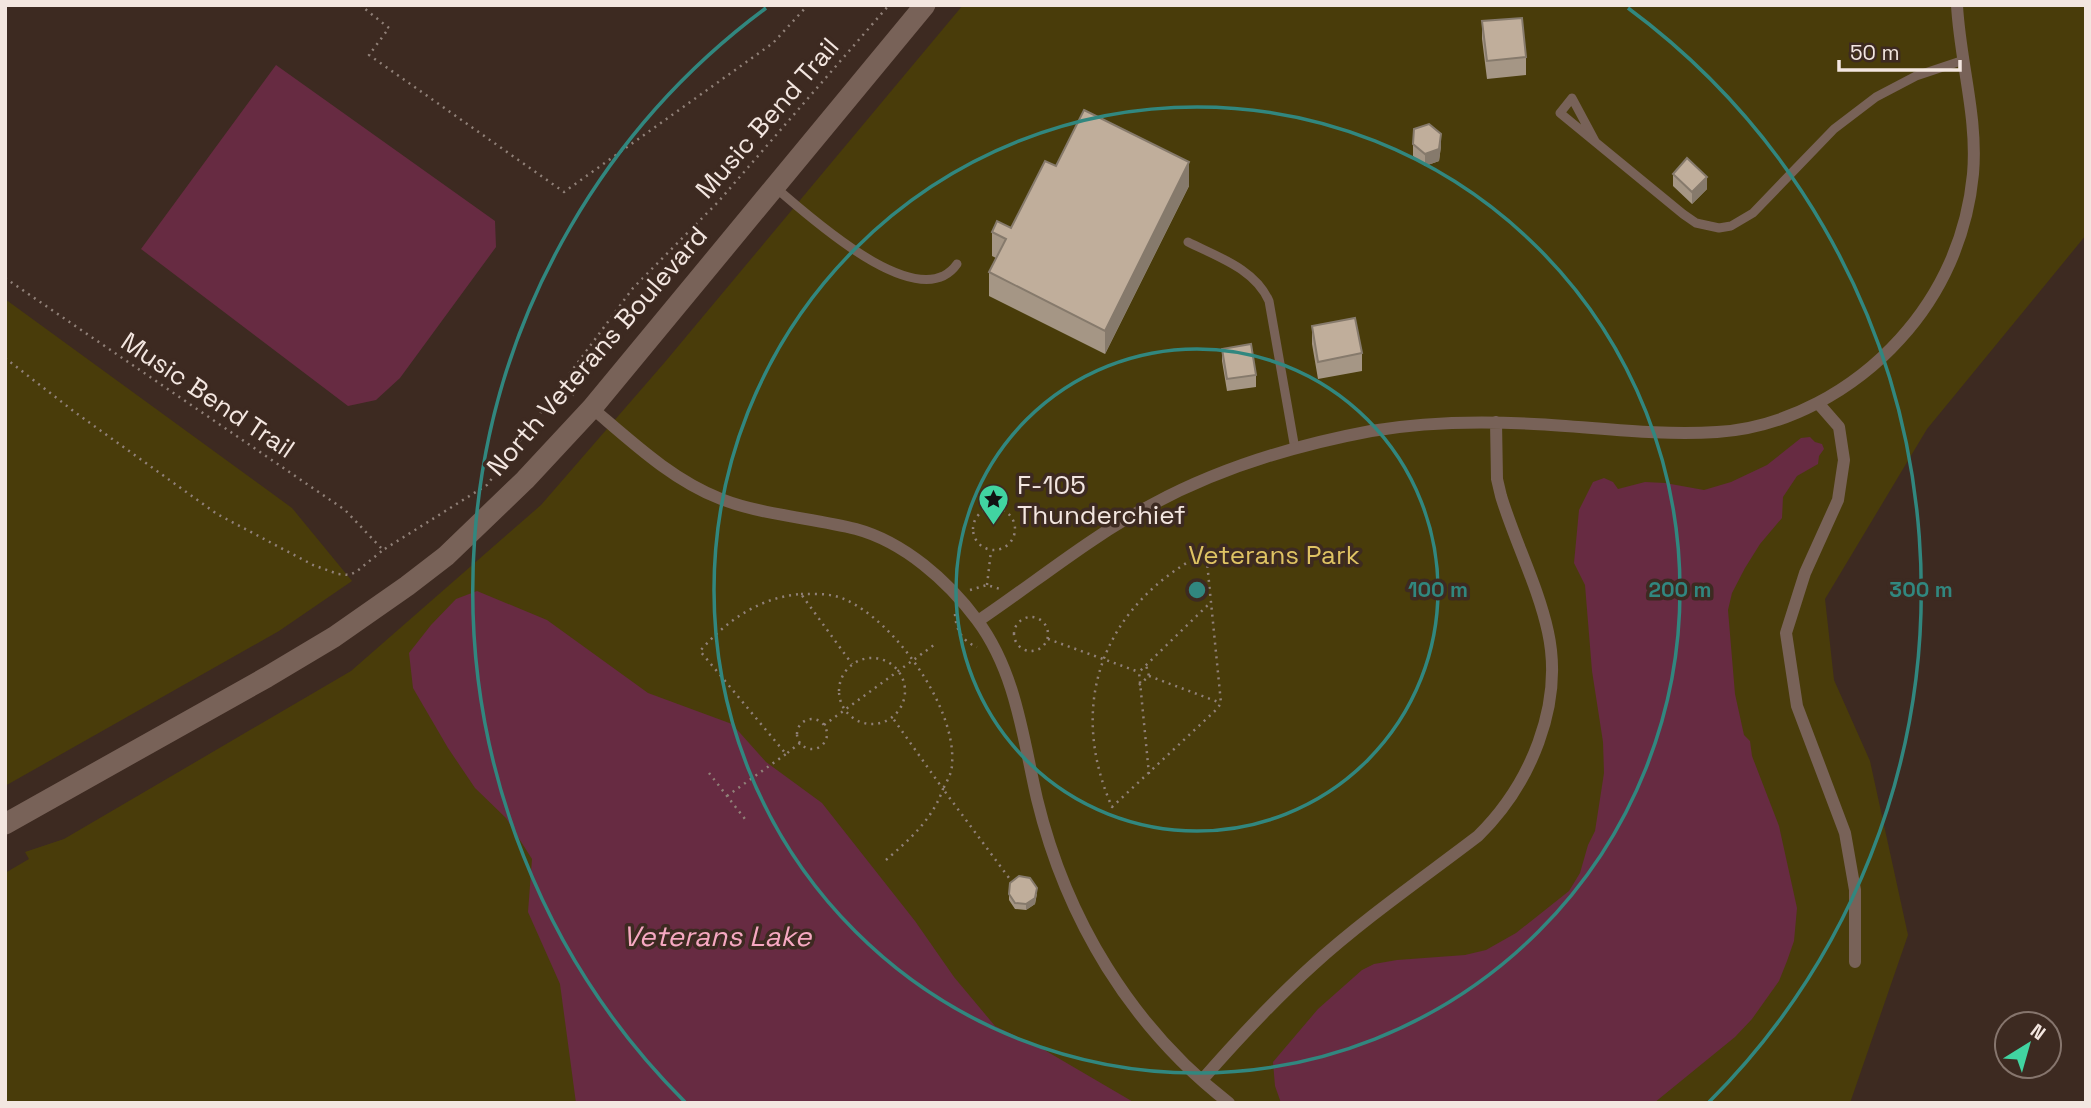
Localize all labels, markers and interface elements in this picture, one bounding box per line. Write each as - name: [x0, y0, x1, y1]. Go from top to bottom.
- scale bar: [1839, 28, 1960, 72]
- street label: Music Bend Trail: [688, 30, 846, 206]
- text: 50 m: [1850, 39, 1900, 66]
- street label: North Veterans Boulevard: [479, 219, 715, 483]
- street label: Music Bend Trail: [115, 324, 301, 466]
- place label: F-105 Thunderchief: [1017, 468, 1186, 532]
- place icon: F-105 Thunderchief: [977, 483, 1011, 527]
- park label: Veterans Park: [1188, 538, 1360, 572]
- text: 100 m: [1408, 576, 1468, 603]
- text: 200 m: [1649, 576, 1711, 603]
- text: 300 m: [1889, 576, 1953, 603]
- centre of rings: [1185, 578, 1209, 602]
- water label: Veterans Lake: [623, 918, 813, 954]
- north arrow: [1993, 1010, 2063, 1080]
- text: N: [2025, 1018, 2051, 1046]

